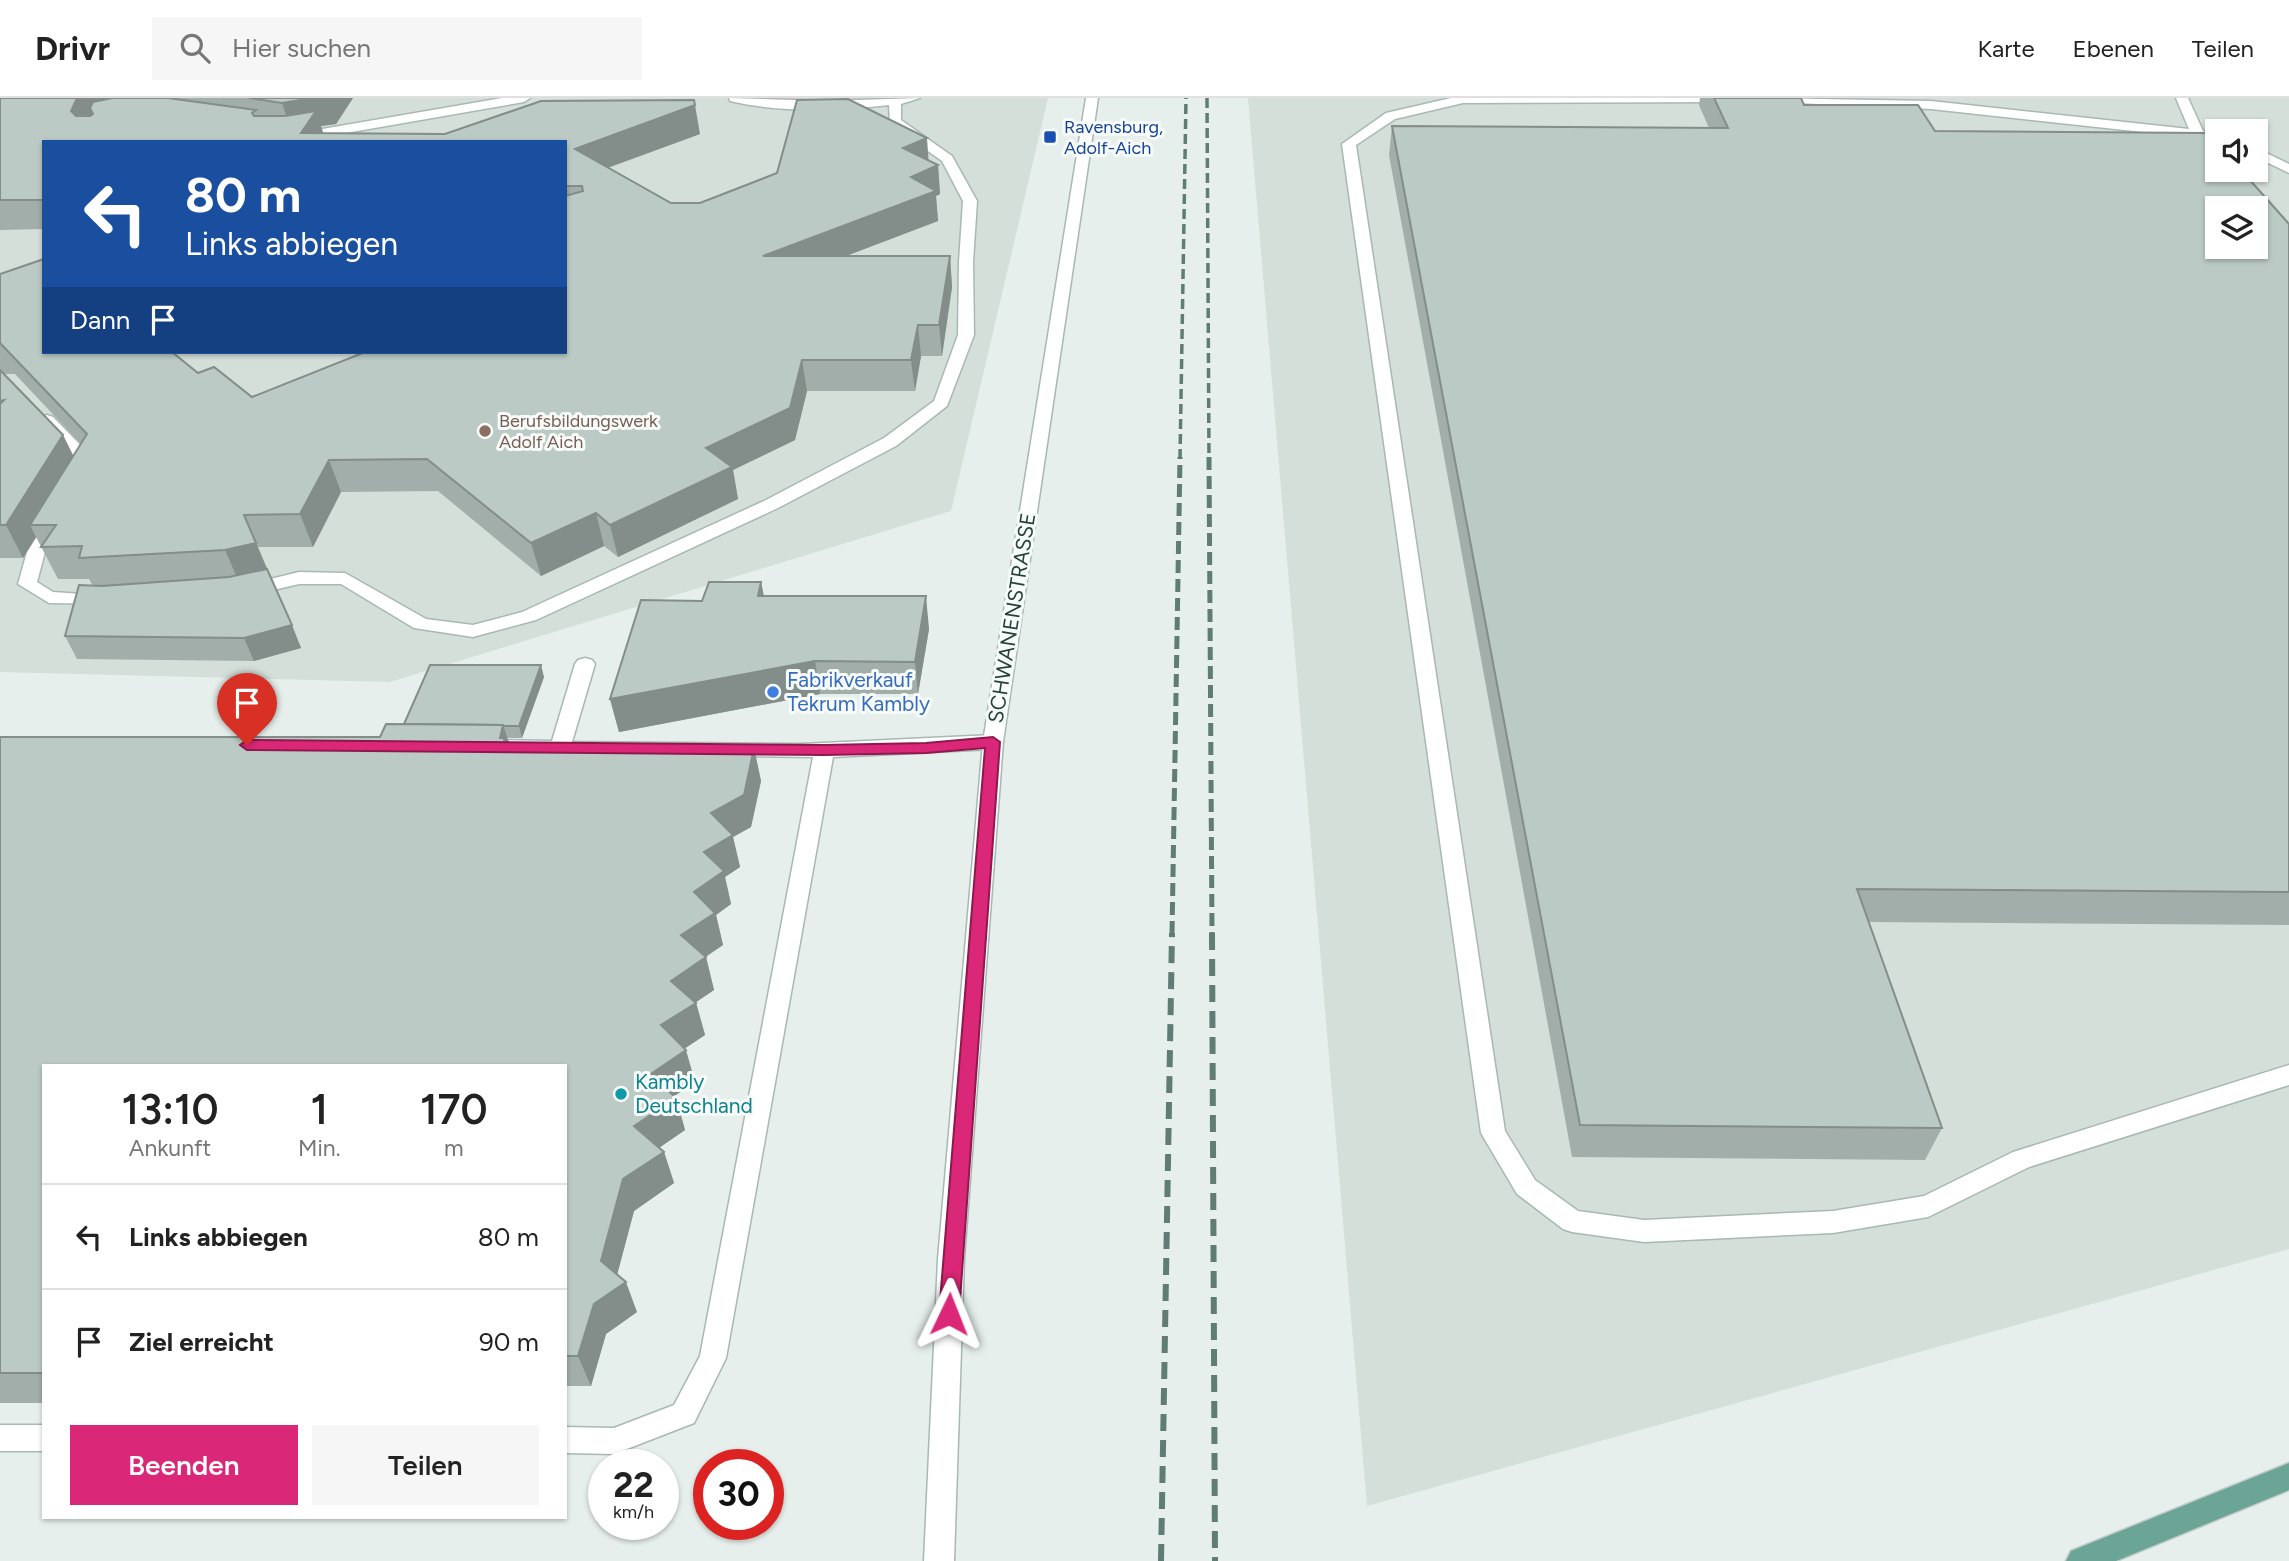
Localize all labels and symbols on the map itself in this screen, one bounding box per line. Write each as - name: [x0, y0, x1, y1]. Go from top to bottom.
- place label: Ravensburg, Adolf-Aich: [1064, 116, 1163, 159]
- marker: Ravensburg, Adolf-Aich: [1042, 129, 1058, 145]
- place label: Berufsbildungswerk Adolf Aich: [499, 410, 658, 453]
- marker: Berufsbildungswerk Adolf Aich: [477, 423, 493, 439]
- street label: SCHWANENSTRASSE: [983, 511, 1040, 725]
- place label: Fabrikverkauf Tekrum Kambly: [787, 667, 930, 716]
- pin: [217, 673, 277, 745]
- marker: Fabrikverkauf Tekrum Kambly: [765, 684, 781, 700]
- place label: Kambly Deutschland: [635, 1069, 753, 1118]
- marker: Kambly Deutschland: [613, 1086, 629, 1102]
- position arrow: [912, 1277, 986, 1351]
- speed limit sign: 30: [693, 1449, 784, 1540]

